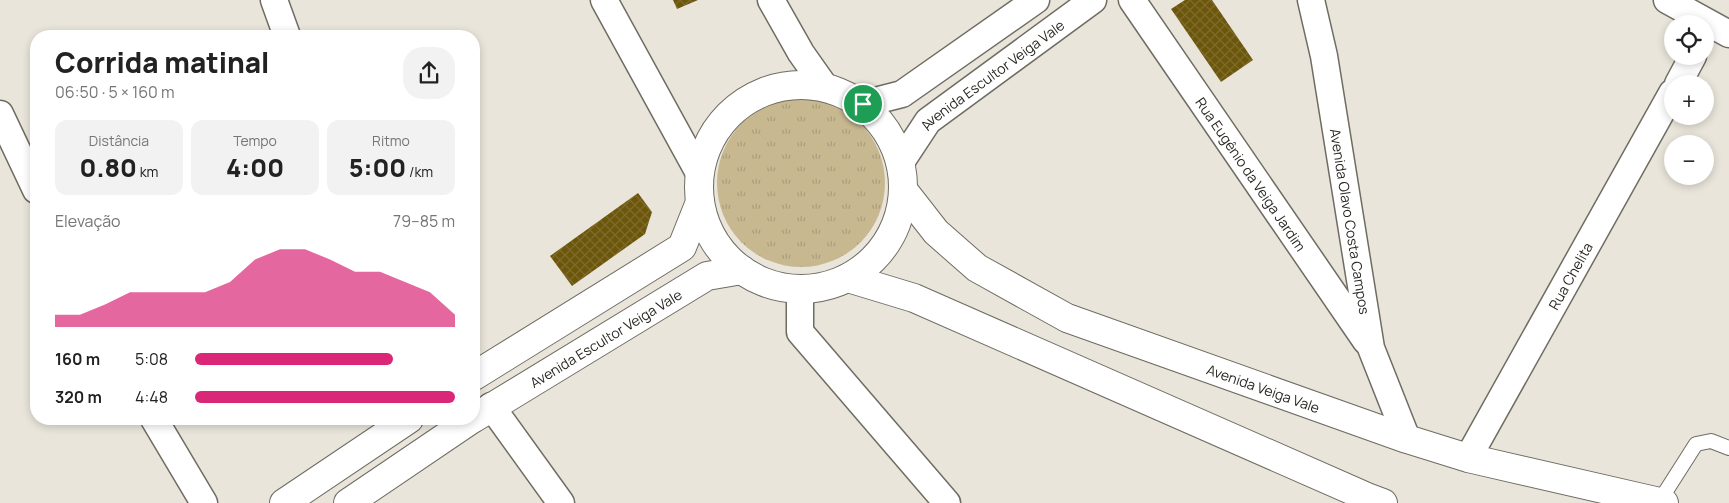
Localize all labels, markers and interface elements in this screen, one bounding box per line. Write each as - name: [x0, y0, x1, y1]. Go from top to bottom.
- street label: Avenida Escultor Veiga Vale: [915, 15, 1068, 133]
- map controls: [1664, 15, 1714, 185]
- button: locate: [1664, 15, 1714, 65]
- text: Corrida matinal: [55, 43, 269, 81]
- button: share: [403, 47, 455, 99]
- button: +: [1664, 75, 1714, 125]
- text: 06:50 · 5 × 160 m: [55, 81, 175, 103]
- pin: [842, 83, 884, 125]
- icon: arrive: [849, 90, 877, 118]
- street label: Rua Eugênio da Veiga Jardim: [1192, 93, 1311, 255]
- street label: Avenida Olavo Costa Campos: [1326, 127, 1375, 316]
- text: Distância: [89, 131, 149, 150]
- text: Tempo: [233, 131, 277, 150]
- text: Ritmo: [372, 131, 410, 150]
- button: −: [1664, 135, 1714, 185]
- text: 0.80: [80, 150, 137, 185]
- text: 4:00: [226, 150, 284, 185]
- text: 5:00: [349, 150, 406, 185]
- text: km: [137, 162, 158, 181]
- text: /km: [406, 162, 433, 181]
- text: Elevação: [55, 210, 121, 232]
- text: 79–85 m: [393, 210, 455, 232]
- street label: Rua Chelita: [1544, 239, 1596, 313]
- street label: Avenida Escultor Veiga Vale: [526, 284, 685, 391]
- text: 160 m: [55, 348, 100, 370]
- text: 5:08: [135, 348, 168, 370]
- street label: Avenida Veiga Vale: [1204, 359, 1322, 417]
- text: 320 m: [55, 386, 102, 408]
- text: 4:48: [135, 386, 168, 408]

